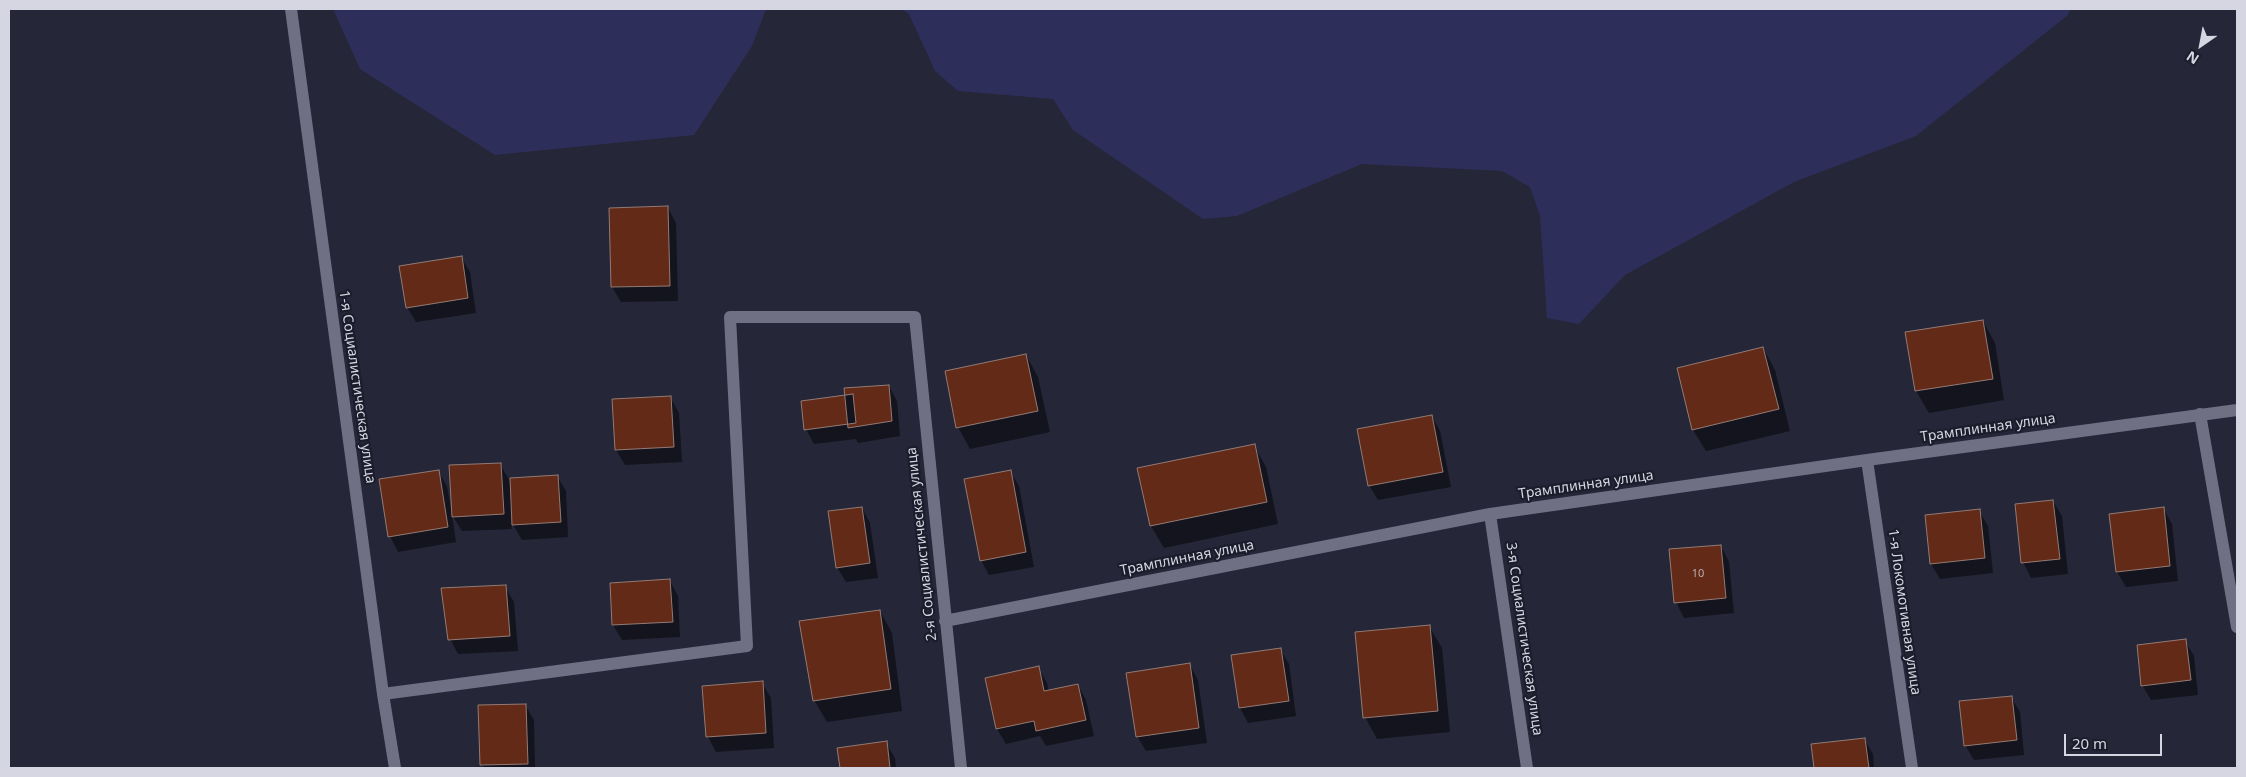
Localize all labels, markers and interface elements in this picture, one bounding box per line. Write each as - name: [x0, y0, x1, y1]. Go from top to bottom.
- north arrow: [2176, 20, 2226, 70]
- text: N: [2183, 47, 2203, 69]
- street label: 1-я Социалистическая улица: [335, 289, 379, 485]
- street label: Трамплинная улица: [1919, 410, 2057, 446]
- street label: 2-я Социалистическая улица: [903, 446, 941, 642]
- street label: Трамплинная улица: [1517, 467, 1655, 503]
- street label: 1-я Локомотивная улица: [1884, 528, 1924, 696]
- street label: Трамплинная улица: [1119, 537, 1255, 579]
- street label: 3-я Социалистическая улица: [1502, 541, 1546, 737]
- house number: 10: [1692, 567, 1704, 581]
- scale bar: [2066, 724, 2164, 756]
- text: 20 m: [2072, 733, 2107, 753]

